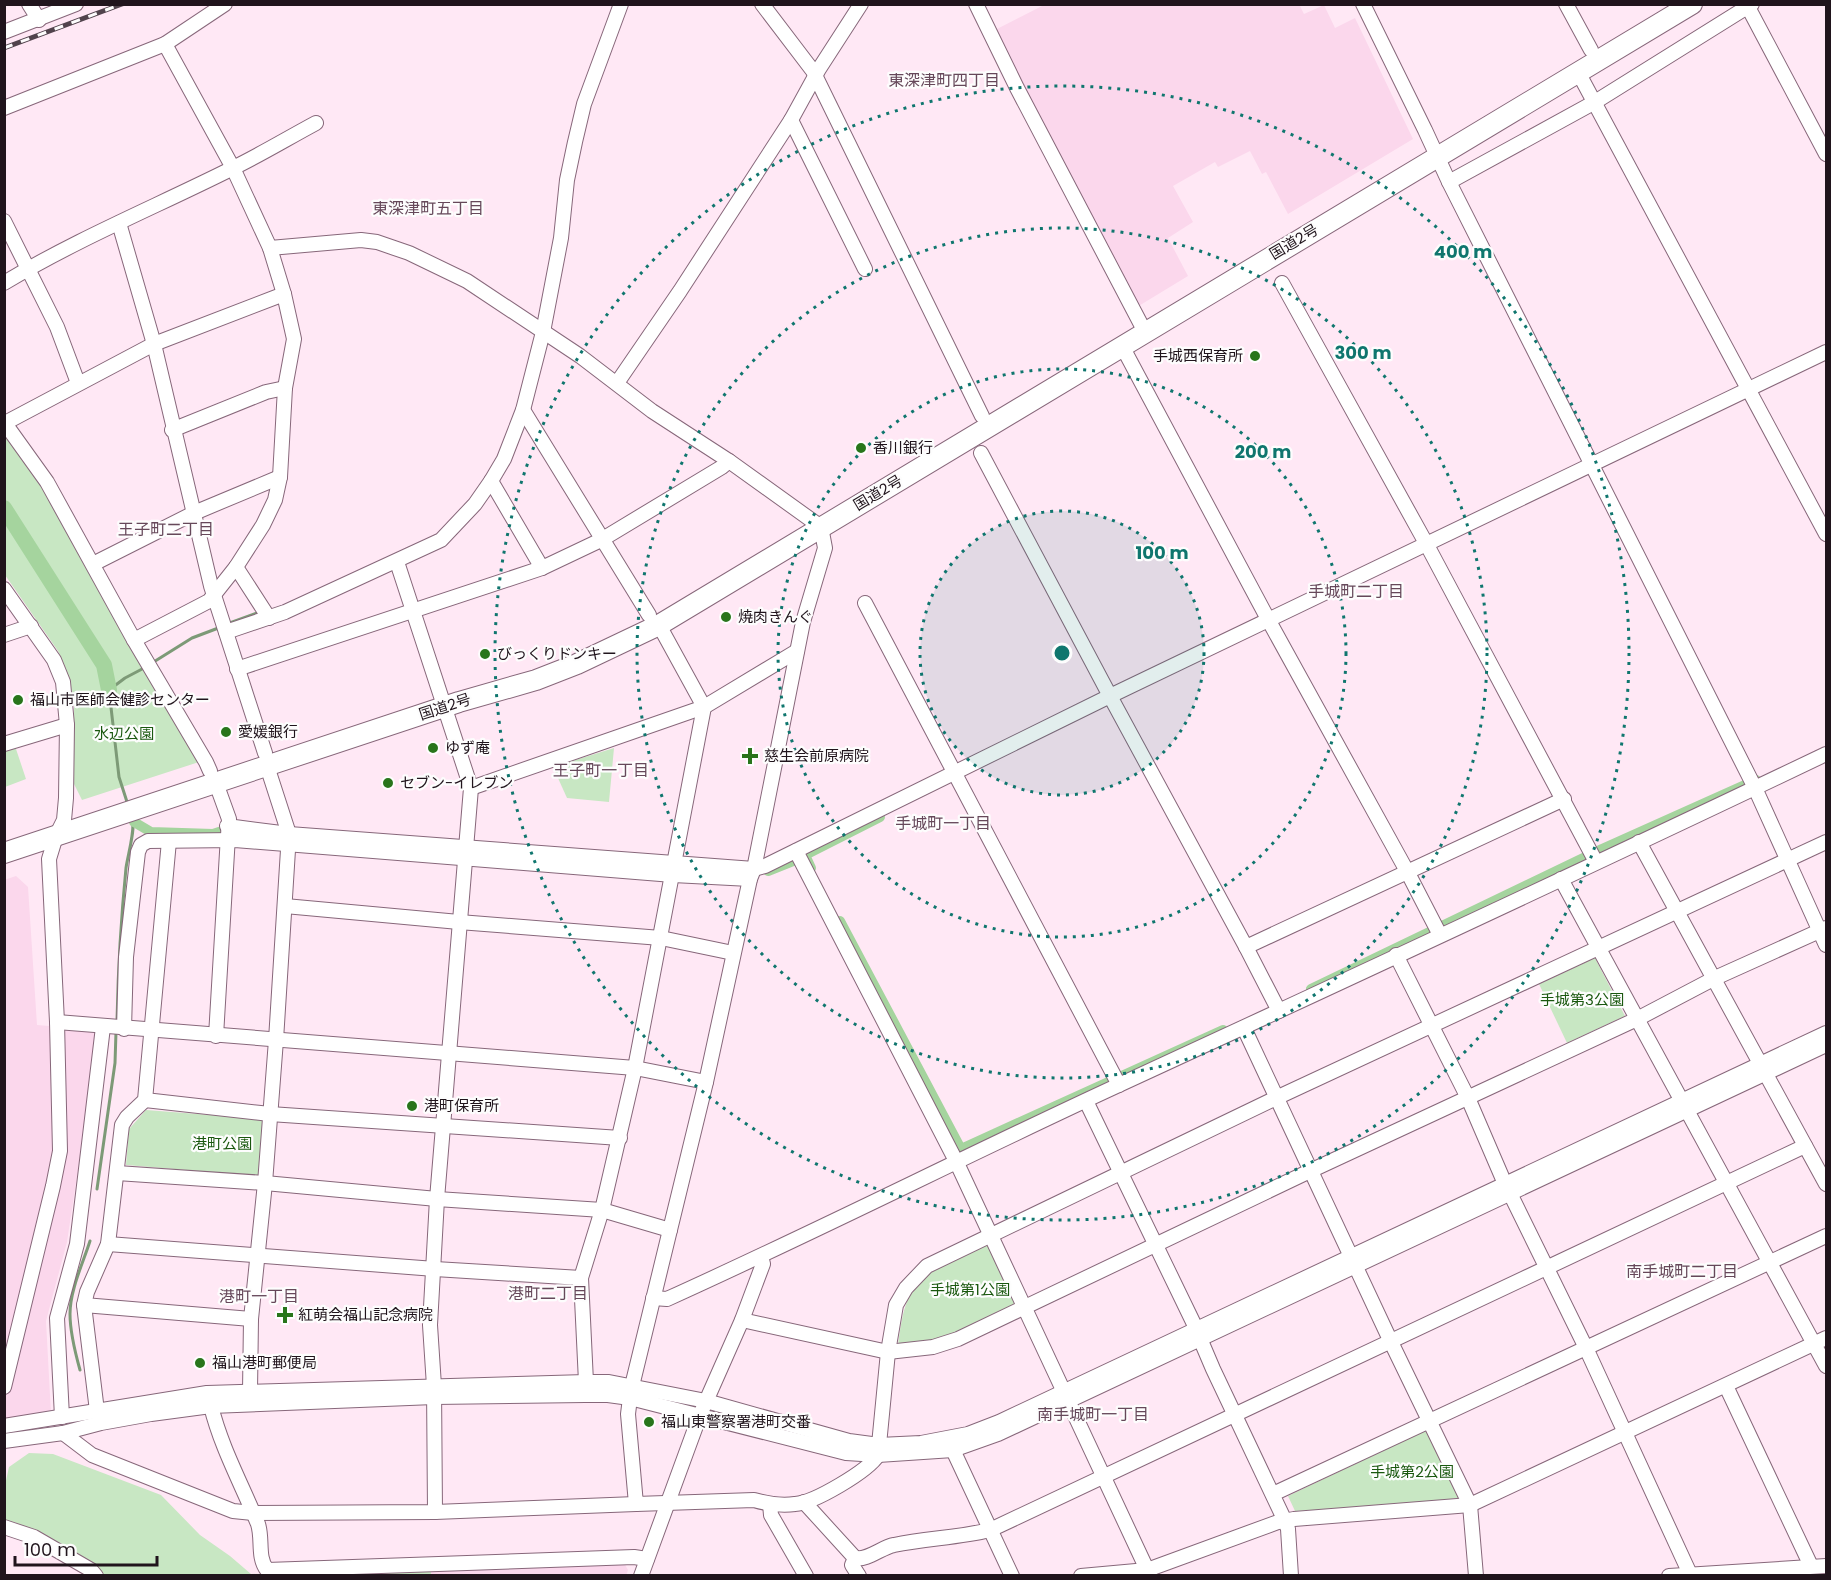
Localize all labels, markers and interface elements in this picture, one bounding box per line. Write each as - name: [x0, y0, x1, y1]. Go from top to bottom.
- district label: 東深津町四丁目: [888, 69, 1000, 92]
- district label: 東深津町五丁目: [372, 197, 484, 220]
- street label: 国道2号: [1265, 219, 1322, 264]
- text: 400 m: [1434, 239, 1492, 264]
- text: 300 m: [1334, 340, 1392, 365]
- place label: 手城西保育所: [1153, 345, 1243, 366]
- marker: 手城西保育所: [1248, 349, 1262, 363]
- place label: 香川銀行: [873, 437, 933, 458]
- text: 200 m: [1235, 439, 1291, 464]
- marker: 香川銀行: [854, 441, 868, 455]
- street label: 国道2号: [849, 470, 906, 515]
- district label: 王子町二丁目: [118, 518, 214, 541]
- text: 100 m: [1135, 540, 1189, 565]
- district label: 手城町二丁目: [1308, 580, 1404, 603]
- place label: 焼肉きんぐ: [738, 606, 813, 627]
- marker: 焼肉きんぐ: [719, 610, 733, 624]
- place label: びっくりドンキー: [497, 643, 617, 664]
- centre of rings: [1052, 643, 1072, 663]
- marker: びっくりドンキー: [478, 647, 492, 661]
- street label: 国道2号: [416, 688, 474, 725]
- place label: 福山市医師会健診センター: [30, 689, 210, 710]
- marker: 福山市医師会健診センター: [11, 693, 25, 707]
- place label: 愛媛銀行: [238, 721, 298, 742]
- park label: 水辺公園: [94, 723, 154, 744]
- marker: 愛媛銀行: [219, 725, 233, 739]
- place label: ゆず庵: [445, 737, 490, 758]
- marker: ゆず庵: [426, 741, 440, 755]
- place label: 慈生会前原病院: [764, 745, 869, 766]
- marker: 慈生会前原病院: [741, 747, 759, 765]
- district label: 王子町一丁目: [553, 759, 649, 782]
- place label: セブン-イレブン: [400, 772, 513, 793]
- marker: セブン-イレブン: [381, 776, 395, 790]
- district label: 手城町一丁目: [895, 812, 991, 835]
- park label: 手城第3公園: [1540, 989, 1624, 1010]
- place label: 港町保育所: [424, 1095, 499, 1116]
- marker: 港町保育所: [405, 1099, 419, 1113]
- park label: 港町公園: [192, 1133, 252, 1154]
- district label: 南手城町二丁目: [1626, 1260, 1738, 1283]
- park label: 手城第1公園: [930, 1279, 1010, 1300]
- district label: 港町二丁目: [508, 1282, 588, 1305]
- district label: 港町一丁目: [219, 1285, 299, 1308]
- place label: 紅萌会福山記念病院: [298, 1304, 433, 1325]
- marker: 紅萌会福山記念病院: [276, 1306, 294, 1324]
- place label: 福山港町郵便局: [212, 1352, 317, 1373]
- marker: 福山港町郵便局: [193, 1356, 207, 1370]
- district label: 南手城町一丁目: [1037, 1403, 1149, 1426]
- place label: 福山東警察署港町交番: [661, 1411, 811, 1432]
- marker: 福山東警察署港町交番: [642, 1415, 656, 1429]
- park label: 手城第2公園: [1370, 1461, 1454, 1482]
- scale bar: [15, 1529, 158, 1567]
- text: 100 m: [24, 1537, 76, 1562]

